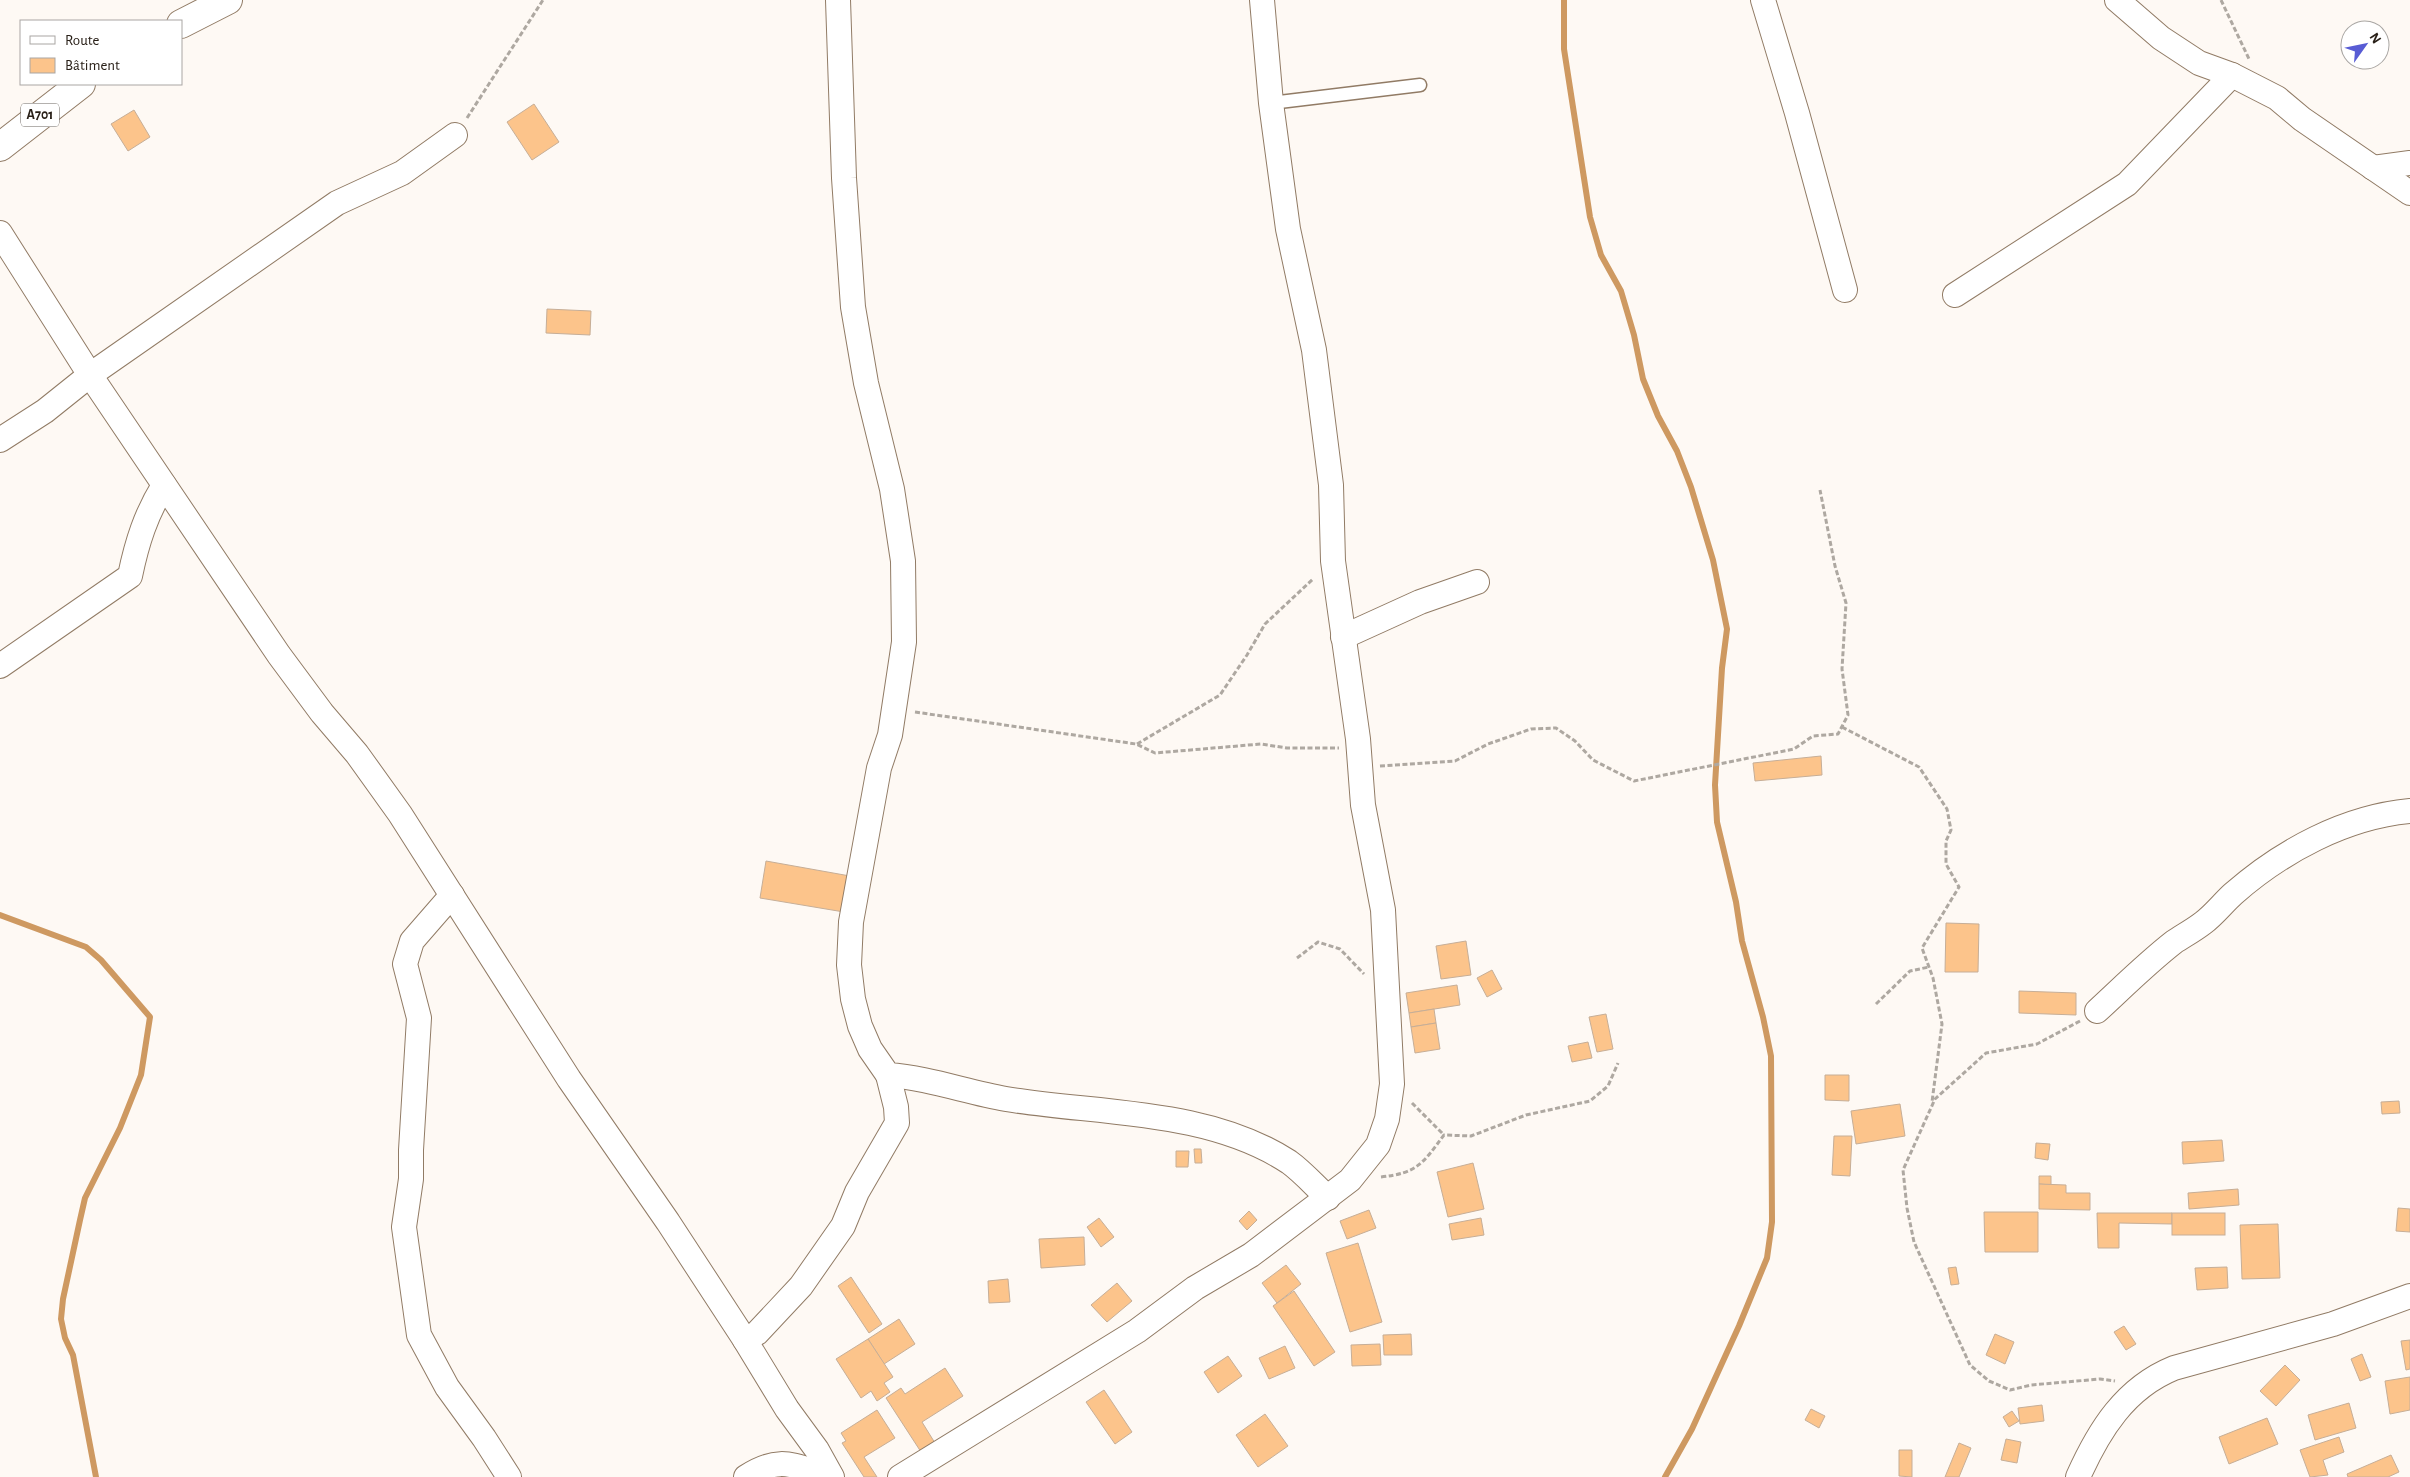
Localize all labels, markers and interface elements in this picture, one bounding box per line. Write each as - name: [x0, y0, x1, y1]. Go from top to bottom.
- legend: [20, 20, 182, 85]
- north arrow: [2340, 20, 2390, 70]
- text: N: [2367, 31, 2384, 46]
- text: Route: [65, 33, 99, 48]
- text: Bâtiment: [65, 58, 120, 73]
- road number: A701: [21, 104, 59, 126]

